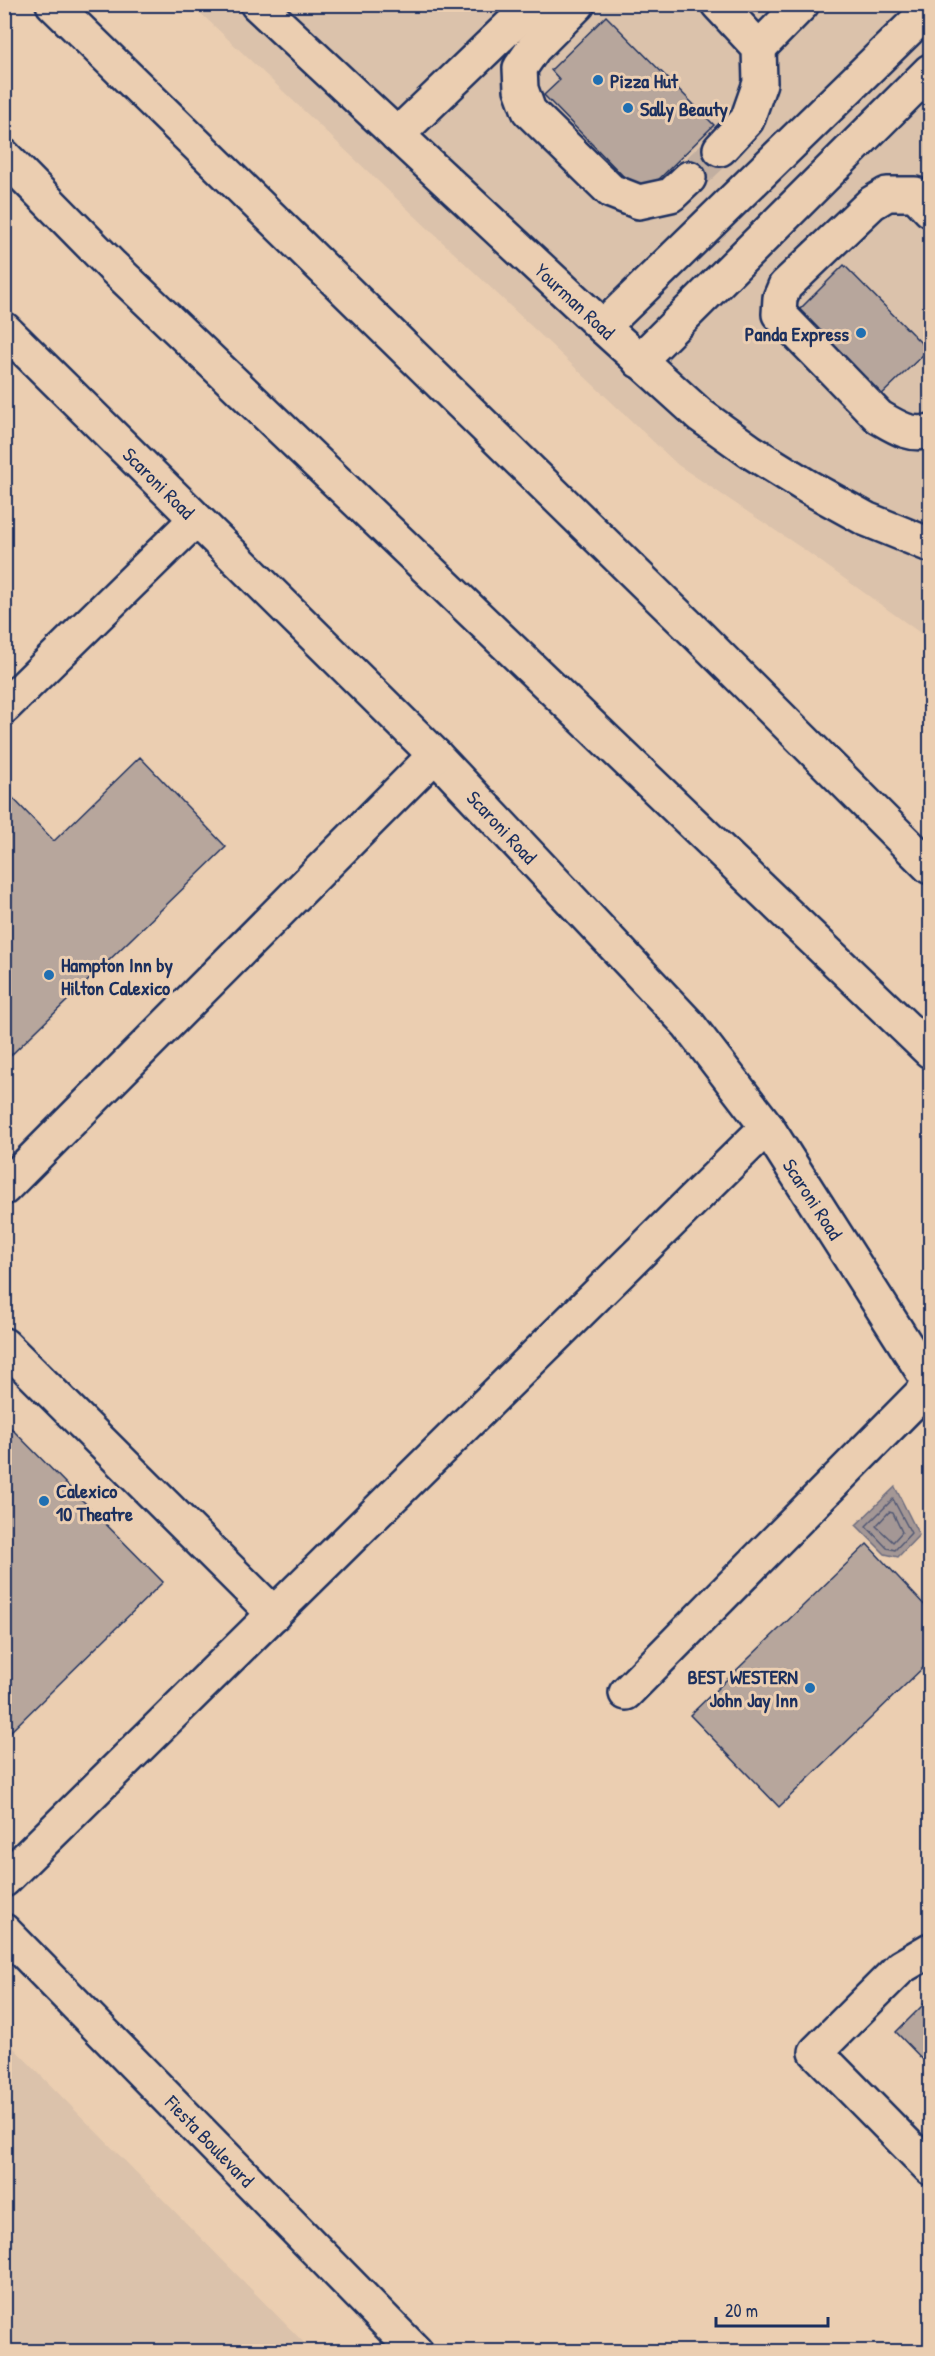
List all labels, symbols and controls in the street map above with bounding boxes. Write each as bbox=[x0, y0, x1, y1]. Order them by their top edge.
place label: Pizza Hut bbox=[610, 67, 679, 94]
marker: Pizza Hut bbox=[591, 73, 605, 87]
place label: Sally Beauty bbox=[640, 95, 729, 123]
marker: Sally Beauty bbox=[621, 101, 635, 115]
street label: Yourman Road bbox=[529, 257, 621, 345]
place label: Panda Express bbox=[745, 320, 849, 348]
marker: Panda Express bbox=[854, 326, 868, 340]
street label: Scaroni Road bbox=[117, 441, 201, 525]
street label: Scaroni Road bbox=[461, 784, 543, 870]
place label: Hampton Inn by Hilton Calexico bbox=[61, 951, 174, 1001]
marker: Hampton Inn by Hilton Calexico bbox=[42, 968, 56, 982]
street label: Scaroni Road bbox=[777, 1153, 849, 1245]
place label: Calexico 10 Theatre bbox=[56, 1477, 133, 1527]
marker: Calexico 10 Theatre bbox=[37, 1494, 51, 1508]
place label: BEST WESTERN John Jay Inn bbox=[688, 1663, 798, 1714]
marker: BEST WESTERN John Jay Inn bbox=[803, 1681, 817, 1695]
street label: Fiesta Boulevard bbox=[159, 2089, 261, 2193]
scale bar bbox=[716, 2290, 828, 2328]
text: 20 m bbox=[725, 2298, 758, 2323]

